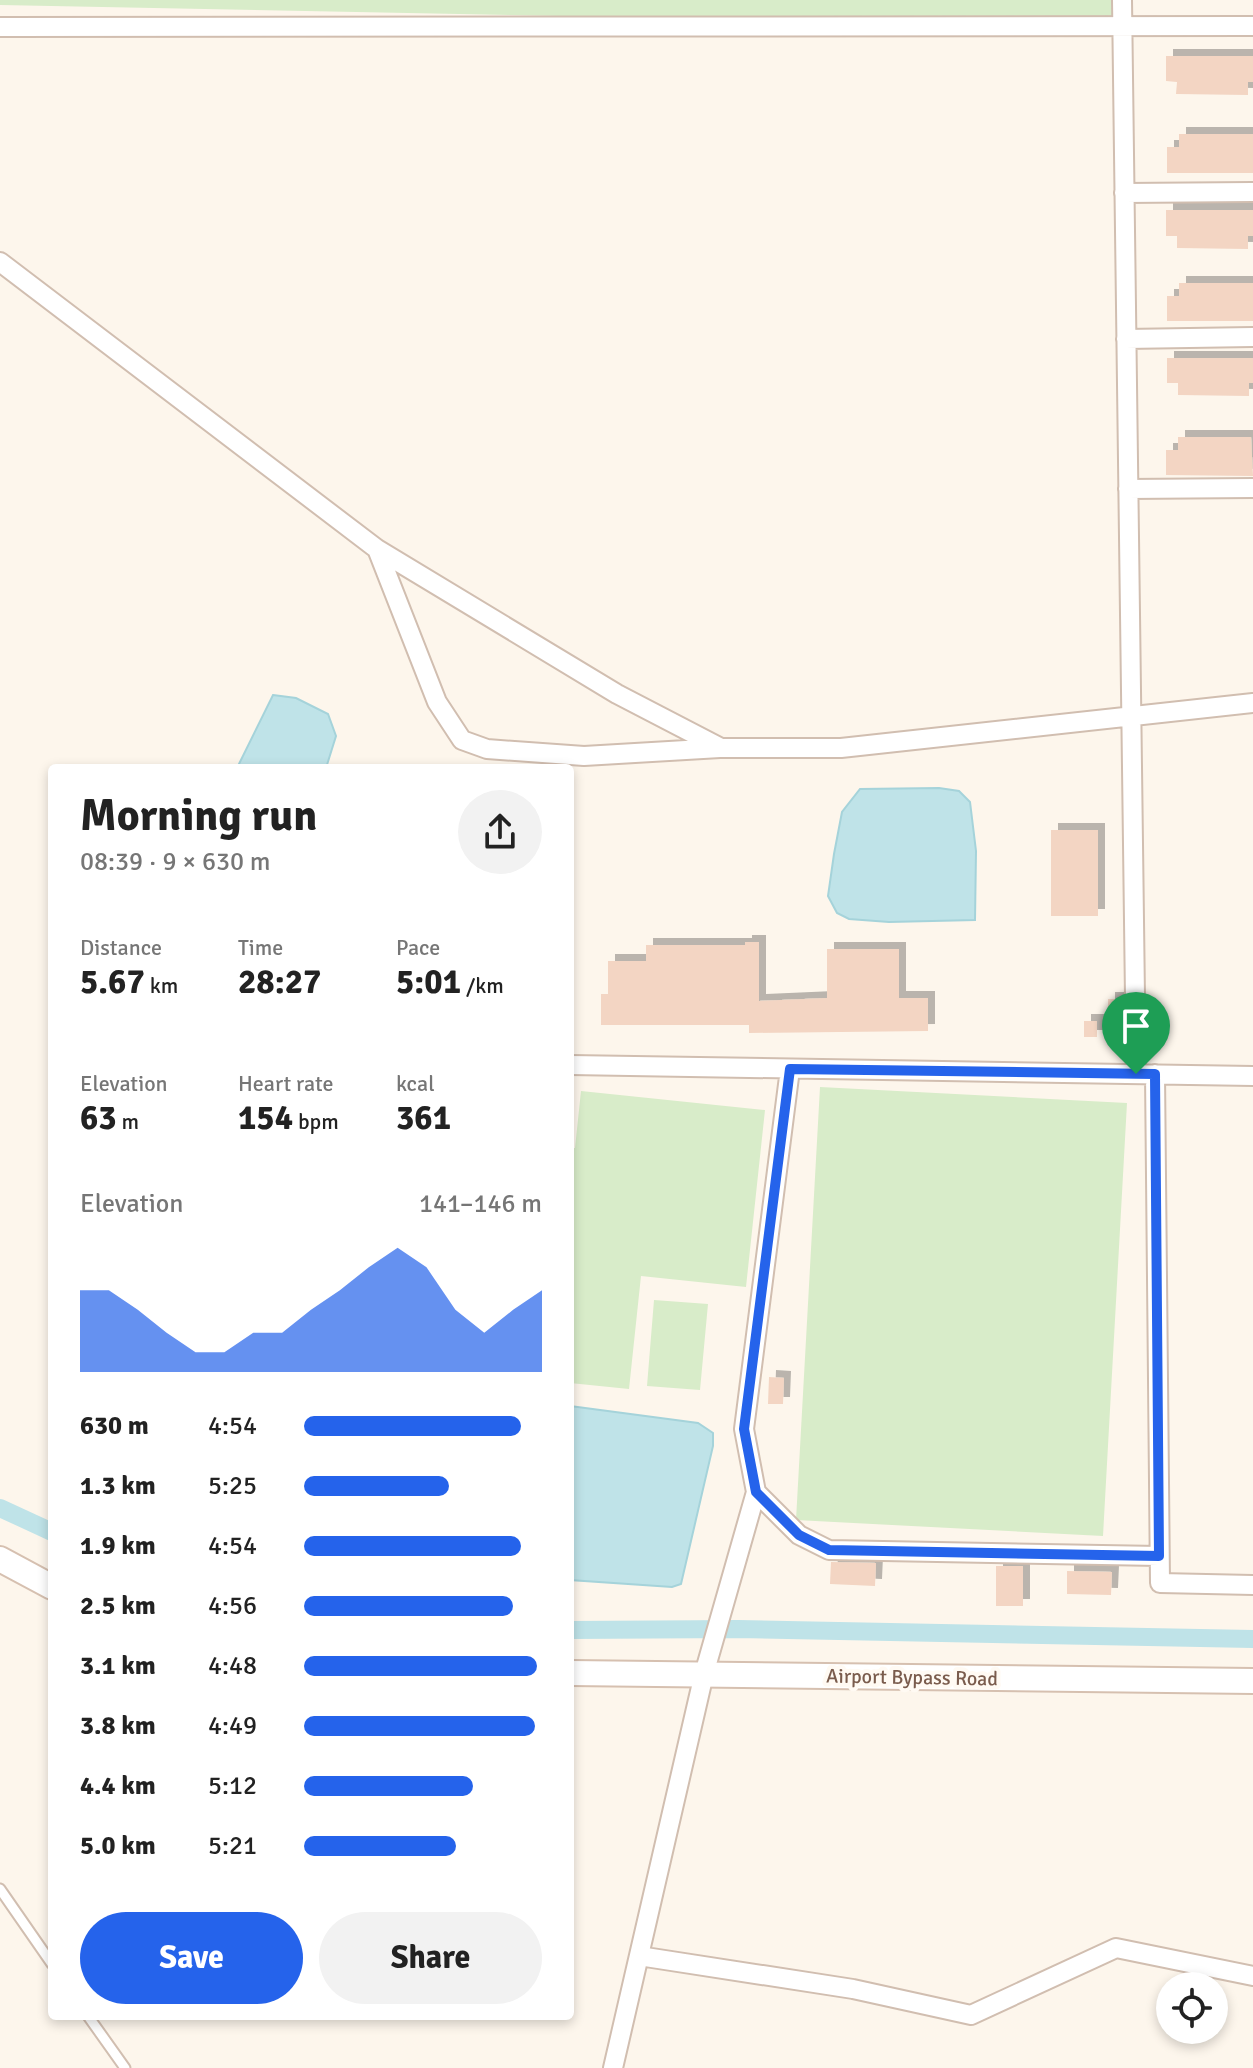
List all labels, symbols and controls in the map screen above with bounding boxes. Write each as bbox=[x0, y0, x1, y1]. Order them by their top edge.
text: Morning run bbox=[80, 789, 317, 843]
button: share bbox=[458, 790, 542, 874]
text: 08:39 · 9 × 630 m bbox=[80, 846, 271, 878]
text: Distance bbox=[80, 934, 162, 961]
text: Time bbox=[238, 934, 283, 961]
text: Pace bbox=[396, 934, 440, 961]
text: 5.67 bbox=[80, 961, 145, 1003]
text: 28:27 bbox=[238, 961, 321, 1003]
text: 5:01 bbox=[396, 961, 461, 1003]
text: km bbox=[145, 972, 178, 999]
text: /km bbox=[461, 972, 504, 999]
pin bbox=[1102, 992, 1170, 1074]
icon: arrive bbox=[1114, 1004, 1158, 1048]
text: Elevation bbox=[80, 1070, 168, 1097]
text: Heart rate bbox=[238, 1070, 333, 1097]
text: kcal bbox=[396, 1070, 435, 1097]
text: 63 bbox=[80, 1097, 117, 1139]
text: 154 bbox=[238, 1097, 293, 1139]
text: 361 bbox=[396, 1097, 451, 1139]
text: m bbox=[117, 1108, 139, 1135]
text: bpm bbox=[293, 1108, 339, 1135]
text: Elevation bbox=[80, 1188, 184, 1220]
text: 141–146 m bbox=[419, 1188, 542, 1220]
text: 630 m bbox=[80, 1410, 149, 1442]
text: 4:54 bbox=[208, 1410, 257, 1442]
text: 1.3 km bbox=[80, 1470, 156, 1502]
text: 5:25 bbox=[208, 1470, 257, 1502]
text: 1.9 km bbox=[80, 1530, 156, 1562]
text: 4:54 bbox=[208, 1530, 257, 1562]
text: 2.5 km bbox=[80, 1590, 156, 1622]
text: 4:56 bbox=[208, 1590, 257, 1622]
text: 3.1 km bbox=[80, 1650, 156, 1682]
text: 4:48 bbox=[208, 1650, 257, 1682]
street label: Airport Bypass Road bbox=[826, 1664, 998, 1691]
text: 3.8 km bbox=[80, 1710, 156, 1742]
text: 4:49 bbox=[208, 1710, 257, 1742]
text: 4.4 km bbox=[80, 1770, 156, 1802]
text: 5:12 bbox=[208, 1770, 257, 1802]
text: 5.0 km bbox=[80, 1830, 156, 1862]
text: 5:21 bbox=[208, 1830, 257, 1862]
button: Save bbox=[80, 1912, 303, 2004]
button: Share bbox=[319, 1912, 542, 2004]
map controls bbox=[1156, 1972, 1228, 2044]
button: locate bbox=[1156, 1972, 1228, 2044]

